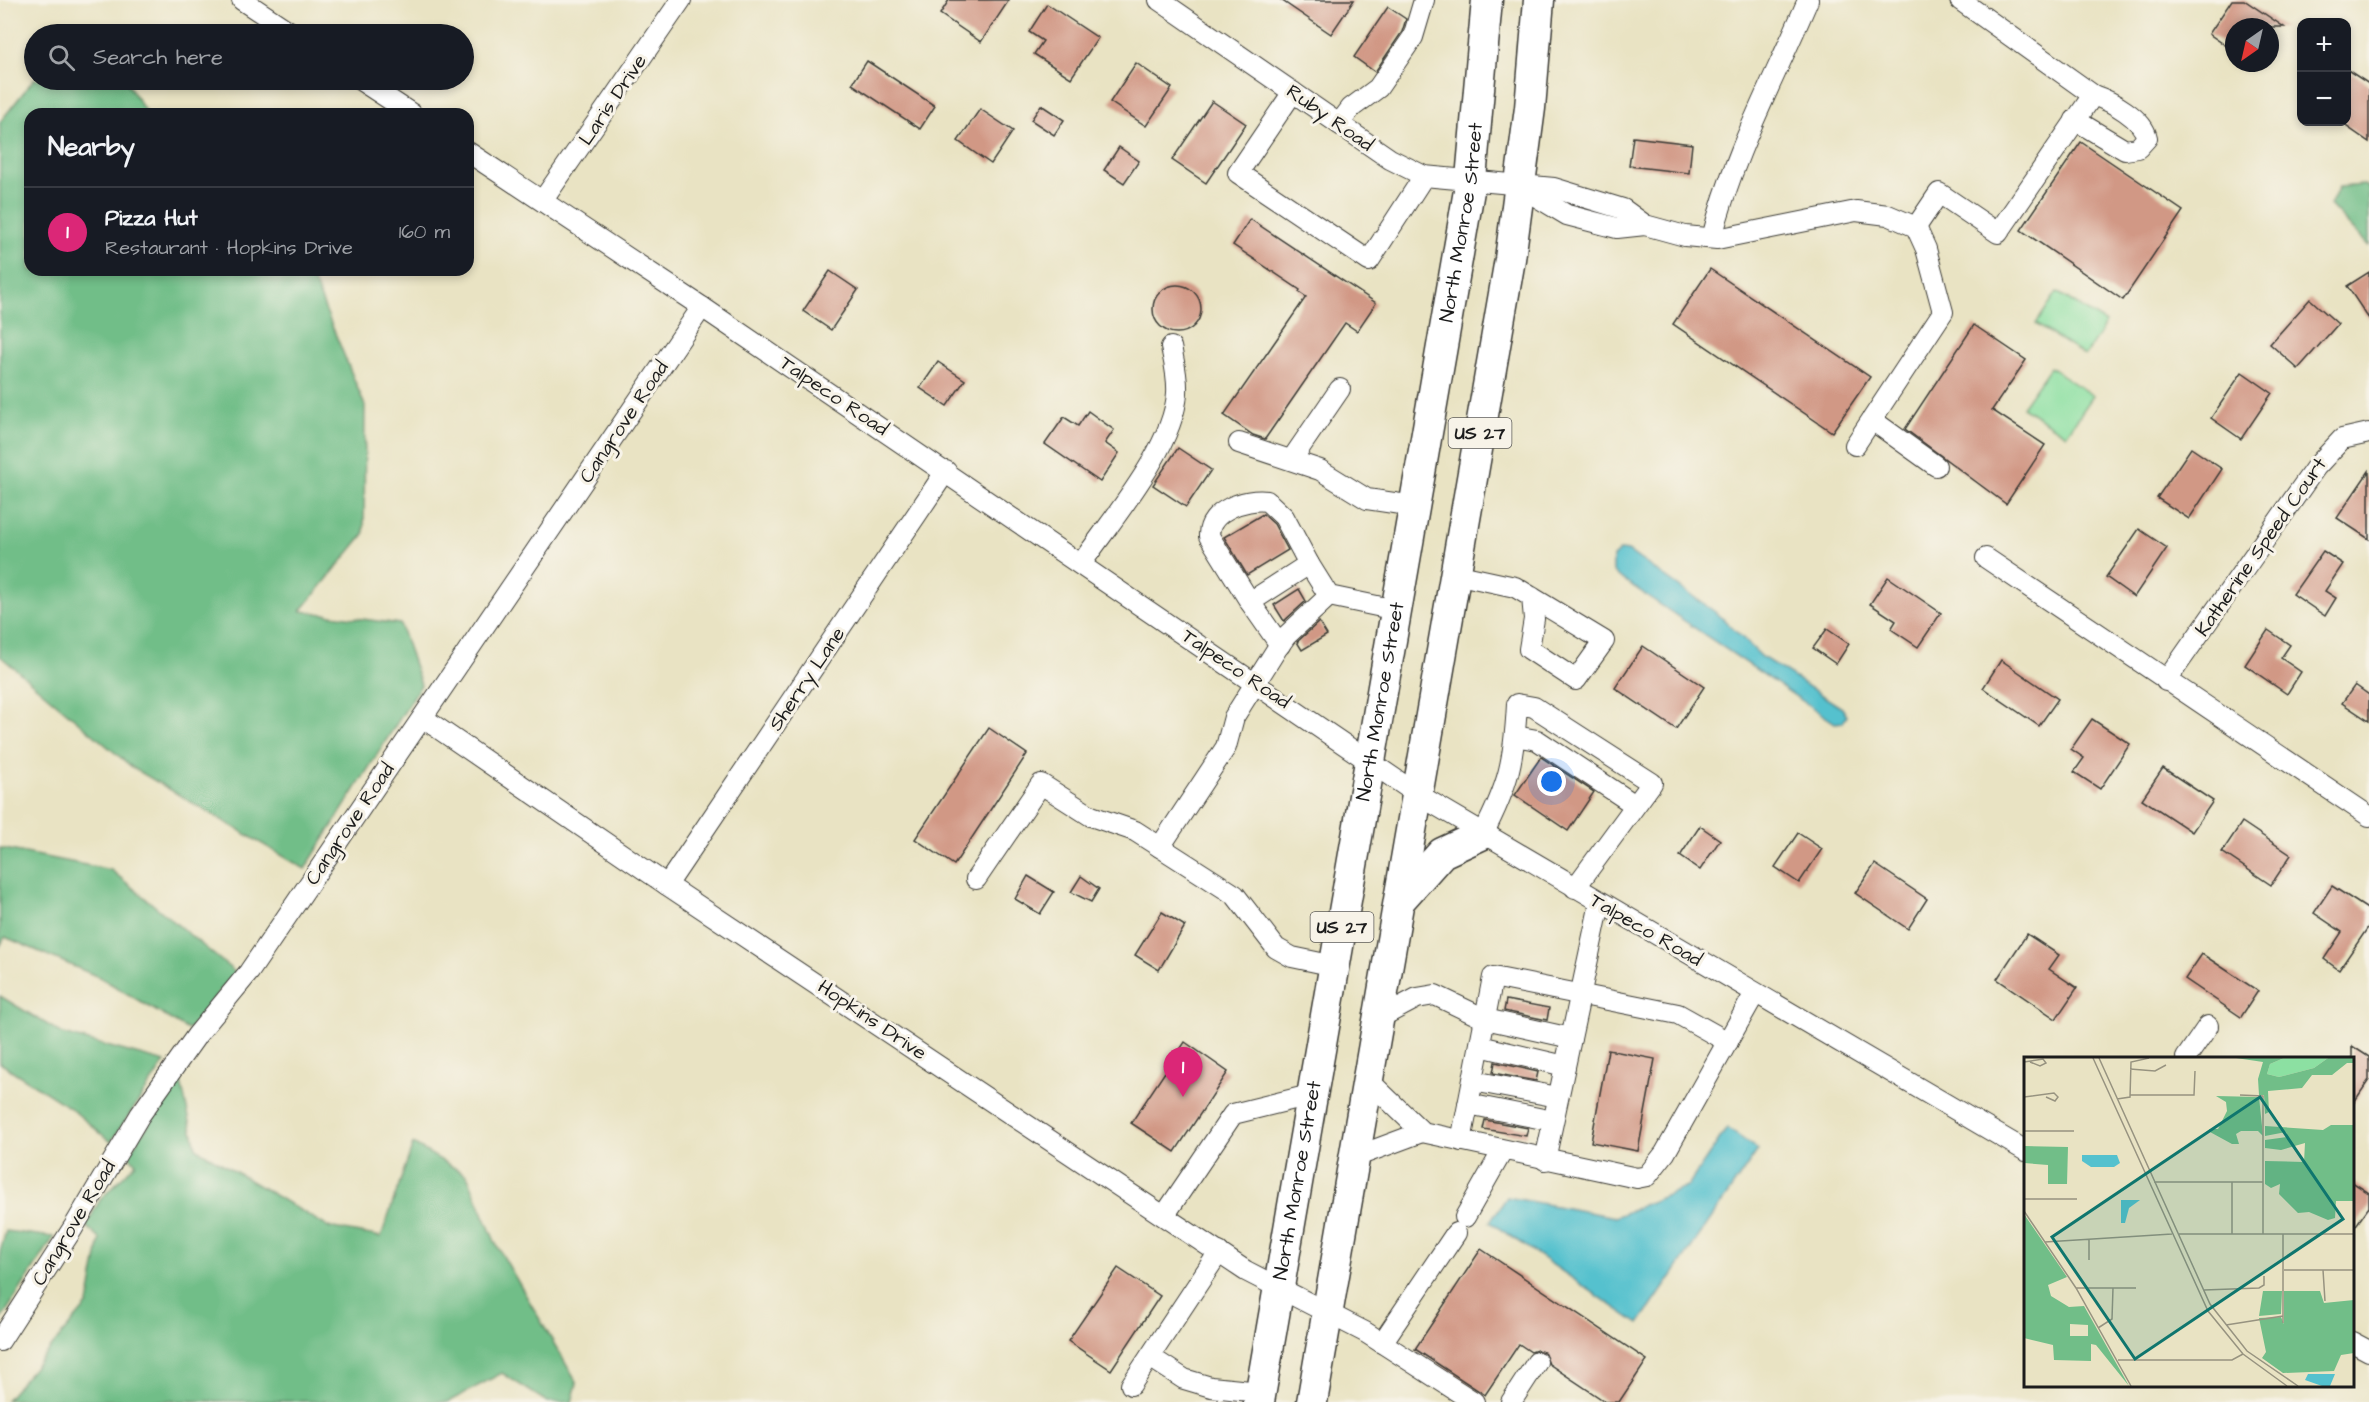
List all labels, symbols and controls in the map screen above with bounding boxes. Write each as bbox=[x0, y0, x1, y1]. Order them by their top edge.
north arrow bbox=[2225, 18, 2279, 72]
map controls bbox=[2297, 18, 2351, 126]
button: + bbox=[2297, 18, 2351, 72]
search box bbox=[24, 24, 474, 90]
icon: search bbox=[45, 41, 78, 74]
text: Search here bbox=[93, 42, 223, 73]
street label: Laris Drive bbox=[572, 49, 654, 151]
button: − bbox=[2297, 72, 2351, 126]
street label: Ruby Road bbox=[1280, 78, 1379, 159]
street label: North Monroe Street bbox=[1432, 121, 1490, 324]
text: Nearby bbox=[48, 129, 135, 165]
text: Pizza Hut bbox=[105, 203, 198, 234]
text: 1 bbox=[66, 218, 69, 246]
text: 160 m bbox=[399, 218, 450, 246]
text: Restaurant · Hopkins Drive bbox=[105, 234, 353, 262]
street label: Talpeco Road bbox=[774, 349, 894, 443]
street label: Cangrove Road bbox=[573, 355, 676, 489]
road number: US 27 bbox=[1448, 418, 1512, 448]
street label: Katherine Speed Court bbox=[2189, 452, 2333, 642]
street label: North Monroe Street bbox=[1349, 600, 1411, 803]
street label: Sherry Lane bbox=[762, 622, 853, 737]
street label: Talpeco Road bbox=[1176, 622, 1296, 716]
street label: Cangrove Road bbox=[299, 757, 402, 891]
your location bbox=[1537, 767, 1566, 796]
street label: Talpeco Road bbox=[1585, 886, 1707, 974]
road number: US 27 bbox=[1310, 912, 1374, 942]
street label: Hopkins Drive bbox=[812, 973, 932, 1067]
pin: 1 bbox=[1164, 1048, 1202, 1097]
inset map bbox=[2024, 1057, 2354, 1387]
street label: North Monroe Street bbox=[1266, 1079, 1328, 1282]
street label: Cangrove Road bbox=[25, 1155, 123, 1292]

